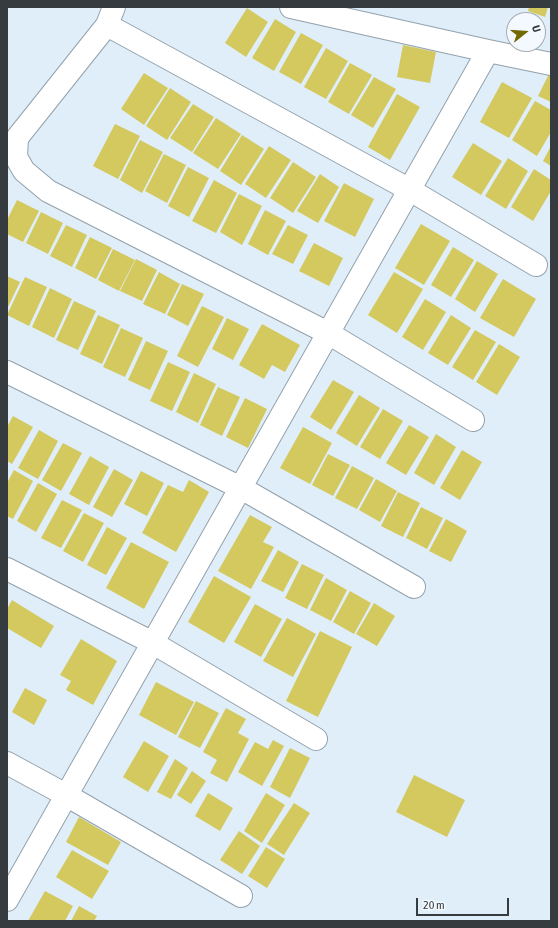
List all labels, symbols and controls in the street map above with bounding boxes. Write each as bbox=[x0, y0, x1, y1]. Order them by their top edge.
north arrow bbox=[506, 12, 546, 52]
text: U bbox=[530, 24, 543, 34]
scale bar bbox=[418, 890, 511, 916]
text: 20 m bbox=[423, 898, 445, 912]

